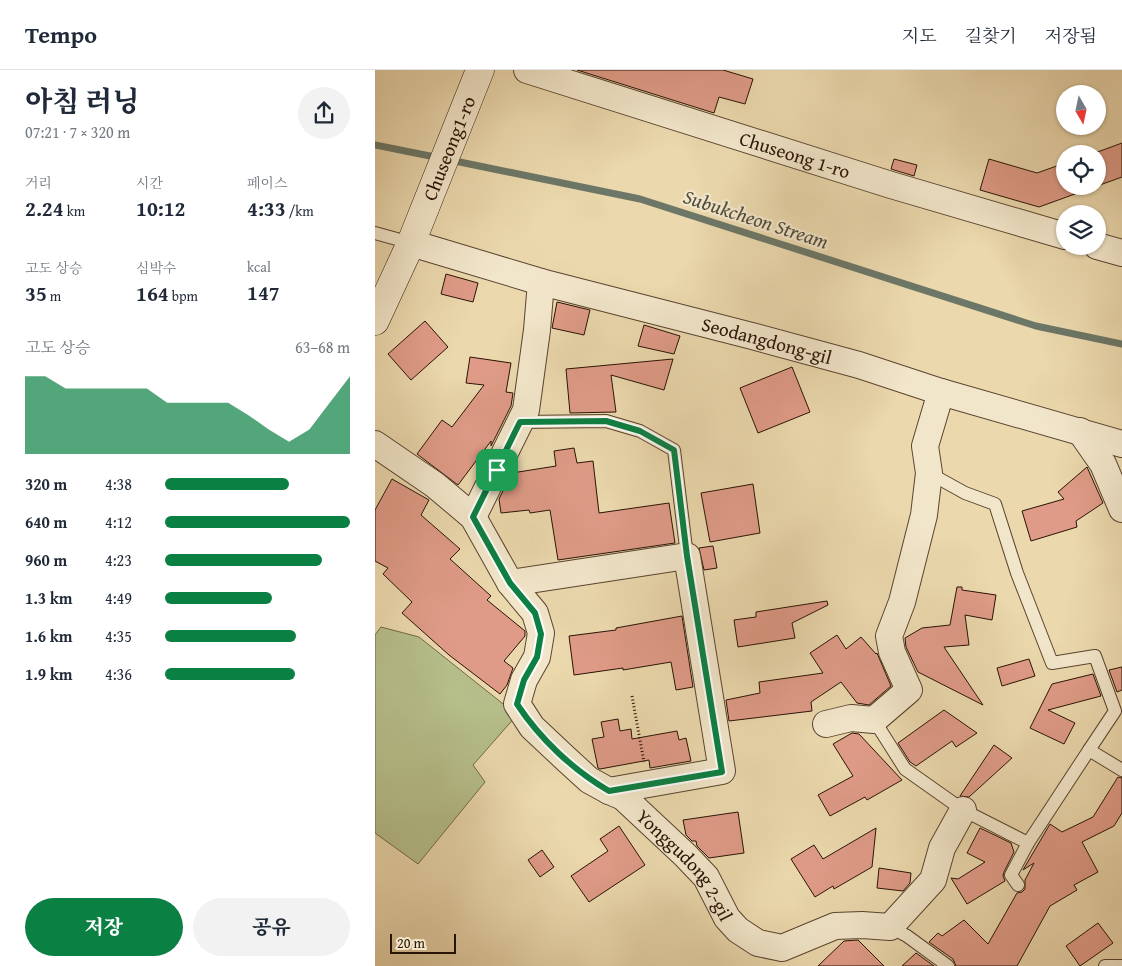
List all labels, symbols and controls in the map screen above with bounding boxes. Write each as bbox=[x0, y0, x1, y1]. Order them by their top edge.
text: Tempo bbox=[25, 17, 97, 52]
text: 지도 bbox=[902, 22, 937, 49]
text: 길찾기 bbox=[965, 22, 1017, 49]
text: 저장됨 bbox=[1045, 22, 1097, 49]
text: 아침 러닝 bbox=[25, 80, 139, 121]
north arrow bbox=[1056, 85, 1106, 135]
map controls bbox=[1056, 85, 1106, 255]
button: share bbox=[298, 87, 350, 139]
street label: Chuseong1-ro bbox=[415, 92, 482, 205]
text: 07:21 · 7 × 320 m bbox=[25, 120, 130, 144]
street label: Chuseong 1-ro bbox=[736, 124, 854, 185]
button: locate bbox=[1056, 145, 1106, 195]
text: 거리 bbox=[25, 173, 52, 193]
text: 시간 bbox=[136, 173, 163, 193]
text: 페이스 bbox=[247, 173, 288, 193]
water label: Subukcheon Stream bbox=[680, 181, 833, 256]
text: 2.24 bbox=[25, 193, 64, 224]
text: 10:12 bbox=[136, 193, 185, 224]
text: 4:33 bbox=[247, 193, 286, 224]
text: km bbox=[64, 201, 85, 221]
text: /km bbox=[286, 201, 314, 221]
button: layers bbox=[1056, 205, 1106, 255]
text: kcal bbox=[247, 257, 271, 277]
text: 고도 상승 bbox=[25, 258, 82, 278]
text: 심박수 bbox=[136, 258, 177, 278]
text: 147 bbox=[247, 277, 280, 308]
text: 35 bbox=[25, 278, 47, 309]
text: 164 bbox=[136, 278, 169, 309]
text: m bbox=[47, 286, 61, 306]
text: bpm bbox=[169, 286, 198, 306]
street label: Seodangdong-gil bbox=[699, 310, 835, 371]
text: 고도 상승 bbox=[25, 335, 90, 359]
text: 63–68 m bbox=[295, 335, 350, 359]
pin bbox=[476, 449, 518, 491]
icon: arrive bbox=[483, 456, 511, 484]
text: 320 m bbox=[25, 472, 67, 496]
text: 4:38 bbox=[105, 472, 132, 496]
text: 640 m bbox=[25, 510, 67, 534]
text: 4:12 bbox=[105, 510, 132, 534]
text: 960 m bbox=[25, 548, 67, 572]
text: 4:23 bbox=[105, 548, 132, 572]
text: 1.3 km bbox=[25, 586, 72, 610]
text: 4:49 bbox=[105, 586, 132, 610]
text: 1.6 km bbox=[25, 624, 72, 648]
text: 4:35 bbox=[105, 624, 132, 648]
text: 1.9 km bbox=[25, 662, 72, 686]
text: 4:36 bbox=[105, 662, 132, 686]
street label: Yonggudong 2-gil bbox=[630, 802, 740, 926]
button: 저장 bbox=[25, 898, 183, 956]
button: 공유 bbox=[193, 898, 350, 956]
scale bar bbox=[390, 931, 456, 954]
text: 20 m bbox=[397, 933, 425, 953]

